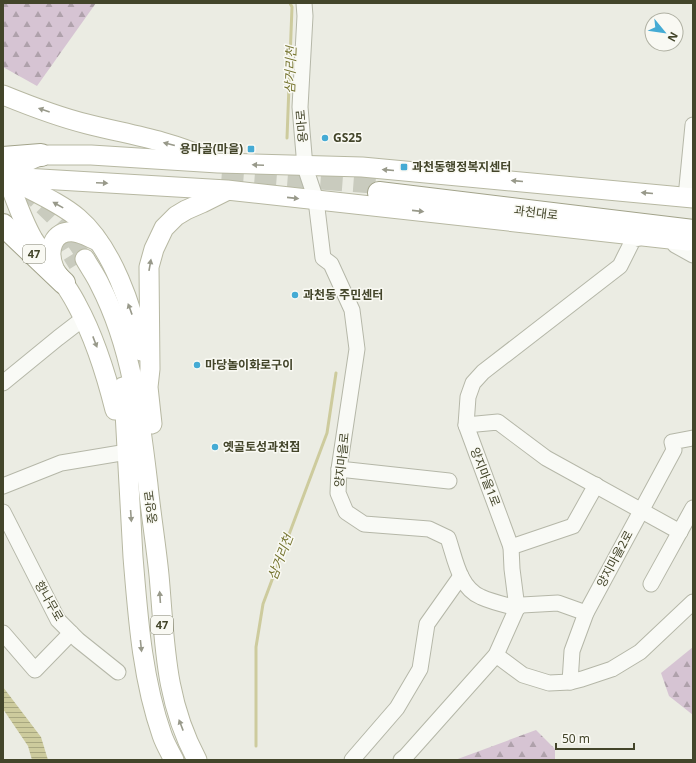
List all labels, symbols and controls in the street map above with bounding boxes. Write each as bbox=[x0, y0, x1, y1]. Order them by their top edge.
north arrow bbox=[644, 12, 684, 52]
text: N bbox=[664, 30, 682, 45]
water label: 삼거리천 bbox=[280, 45, 300, 94]
one-way arrow bbox=[37, 107, 49, 113]
street label: 용마로 bbox=[292, 109, 311, 143]
place label: GS25 bbox=[333, 129, 362, 146]
marker: GS25 bbox=[320, 133, 330, 143]
place label: 용마골(마을) bbox=[180, 140, 243, 157]
one-way arrow bbox=[163, 141, 175, 147]
marker: 용마골(마을) bbox=[246, 144, 256, 154]
place label: 과천동행정복지센터 bbox=[412, 158, 511, 175]
one-way arrow bbox=[252, 161, 264, 168]
marker: 과천동행정복지센터 bbox=[399, 162, 409, 172]
one-way arrow bbox=[382, 166, 394, 173]
one-way arrow bbox=[511, 178, 523, 185]
one-way arrow bbox=[96, 180, 109, 186]
one-way arrow bbox=[641, 190, 653, 196]
one-way arrow bbox=[287, 194, 299, 201]
street label: 과천대로 bbox=[513, 201, 559, 224]
one-way arrow bbox=[52, 202, 64, 208]
one-way arrow bbox=[412, 208, 424, 214]
road number: 47 bbox=[23, 245, 45, 263]
one-way arrow bbox=[147, 258, 153, 271]
place label: 과천동 주민센터 bbox=[303, 286, 383, 303]
marker: 과천동 주민센터 bbox=[290, 290, 300, 300]
one-way arrow bbox=[127, 302, 133, 314]
one-way arrow bbox=[92, 337, 98, 349]
place label: 마당놀이화로구이 bbox=[205, 356, 293, 373]
marker: 마당놀이화로구이 bbox=[192, 360, 202, 370]
street label: 양지마을로 bbox=[330, 432, 353, 488]
place label: 옛골토성과천점 bbox=[223, 438, 300, 455]
marker: 옛골토성과천점 bbox=[210, 442, 220, 452]
street label: 양지마을1로 bbox=[466, 445, 505, 509]
street label: 중앙로 bbox=[140, 490, 161, 525]
one-way arrow bbox=[127, 510, 134, 522]
street label: 양지마을2로 bbox=[592, 527, 637, 590]
water label: 삼거리천 bbox=[263, 530, 297, 583]
street label: 향나무로 bbox=[31, 577, 68, 624]
one-way arrow bbox=[157, 591, 164, 603]
road number: 47 bbox=[151, 616, 173, 634]
one-way arrow bbox=[138, 640, 145, 652]
one-way arrow bbox=[177, 718, 183, 730]
scale bar bbox=[556, 725, 634, 751]
text: 50 m bbox=[562, 730, 590, 747]

